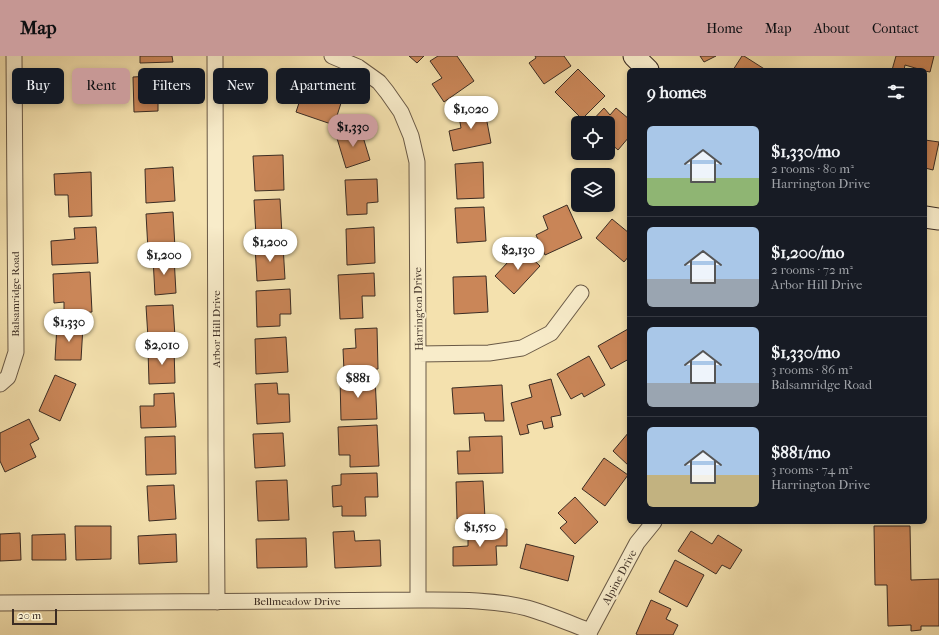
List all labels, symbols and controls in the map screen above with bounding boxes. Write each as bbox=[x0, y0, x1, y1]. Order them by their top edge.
text: Map bbox=[20, 17, 56, 39]
text: Home bbox=[706, 20, 743, 37]
text: Map bbox=[765, 20, 792, 37]
text: About bbox=[814, 20, 850, 37]
text: Contact bbox=[872, 20, 919, 37]
chip: Buy bbox=[12, 68, 64, 104]
chip: Rent bbox=[72, 68, 130, 104]
chip: Filters bbox=[138, 68, 205, 104]
chip: New bbox=[213, 68, 268, 104]
chip: Apartment bbox=[276, 68, 370, 104]
icon: filters bbox=[885, 81, 907, 103]
text: 9 homes bbox=[647, 82, 706, 102]
pin: $1,020 bbox=[438, 96, 504, 130]
text: $1,020 bbox=[453, 101, 489, 116]
pin: $1,330 bbox=[320, 114, 386, 148]
map controls bbox=[571, 116, 615, 212]
button: locate bbox=[571, 116, 615, 160]
text: $1,330 bbox=[337, 119, 369, 134]
text: $1,330/mo bbox=[771, 141, 840, 161]
icon: home bbox=[679, 142, 727, 190]
text: 2 rooms · 80 m² bbox=[771, 161, 854, 176]
button: layers bbox=[571, 168, 615, 212]
text: Harrington Drive bbox=[771, 176, 870, 191]
pin: $1,200 bbox=[237, 229, 303, 263]
text: $1,200 bbox=[252, 234, 288, 249]
pin: $2,130 bbox=[485, 237, 551, 271]
pin: $1,200 bbox=[131, 242, 197, 276]
text: $2,130 bbox=[501, 242, 535, 257]
text: $1,200/mo bbox=[771, 242, 844, 262]
icon: home bbox=[679, 243, 727, 291]
text: $1,200 bbox=[146, 247, 182, 262]
street label: Balsamridge Road bbox=[9, 250, 22, 337]
text: 2 rooms · 72 m² bbox=[771, 262, 853, 277]
street label: Harrington Drive bbox=[411, 266, 426, 351]
text: Arbor Hill Drive bbox=[771, 277, 862, 292]
street label: Arbor Hill Drive bbox=[210, 290, 223, 369]
pin: $1,330 bbox=[36, 309, 102, 343]
text: $1,330 bbox=[53, 314, 85, 329]
pin: $2,010 bbox=[129, 332, 195, 366]
text: $2,010 bbox=[144, 337, 180, 352]
text: $1,330/mo bbox=[771, 342, 840, 362]
icon: home bbox=[679, 343, 727, 391]
text: 3 rooms · 86 m² bbox=[771, 362, 852, 377]
pin: $881 bbox=[334, 365, 382, 399]
text: $881 bbox=[346, 370, 370, 385]
text: Balsamridge Road bbox=[771, 377, 872, 392]
text: $881/mo bbox=[771, 442, 830, 462]
icon: home bbox=[679, 443, 727, 491]
text: 3 rooms · 74 m² bbox=[771, 462, 852, 477]
text: Harrington Drive bbox=[771, 477, 870, 492]
pin: $1,550 bbox=[447, 514, 513, 548]
text: $1,550 bbox=[464, 519, 496, 534]
street label: Alpine Drive bbox=[599, 547, 640, 608]
street label: Bellmeadow Drive bbox=[253, 595, 341, 608]
scale bar bbox=[12, 607, 57, 626]
text: 20 m bbox=[18, 609, 41, 622]

